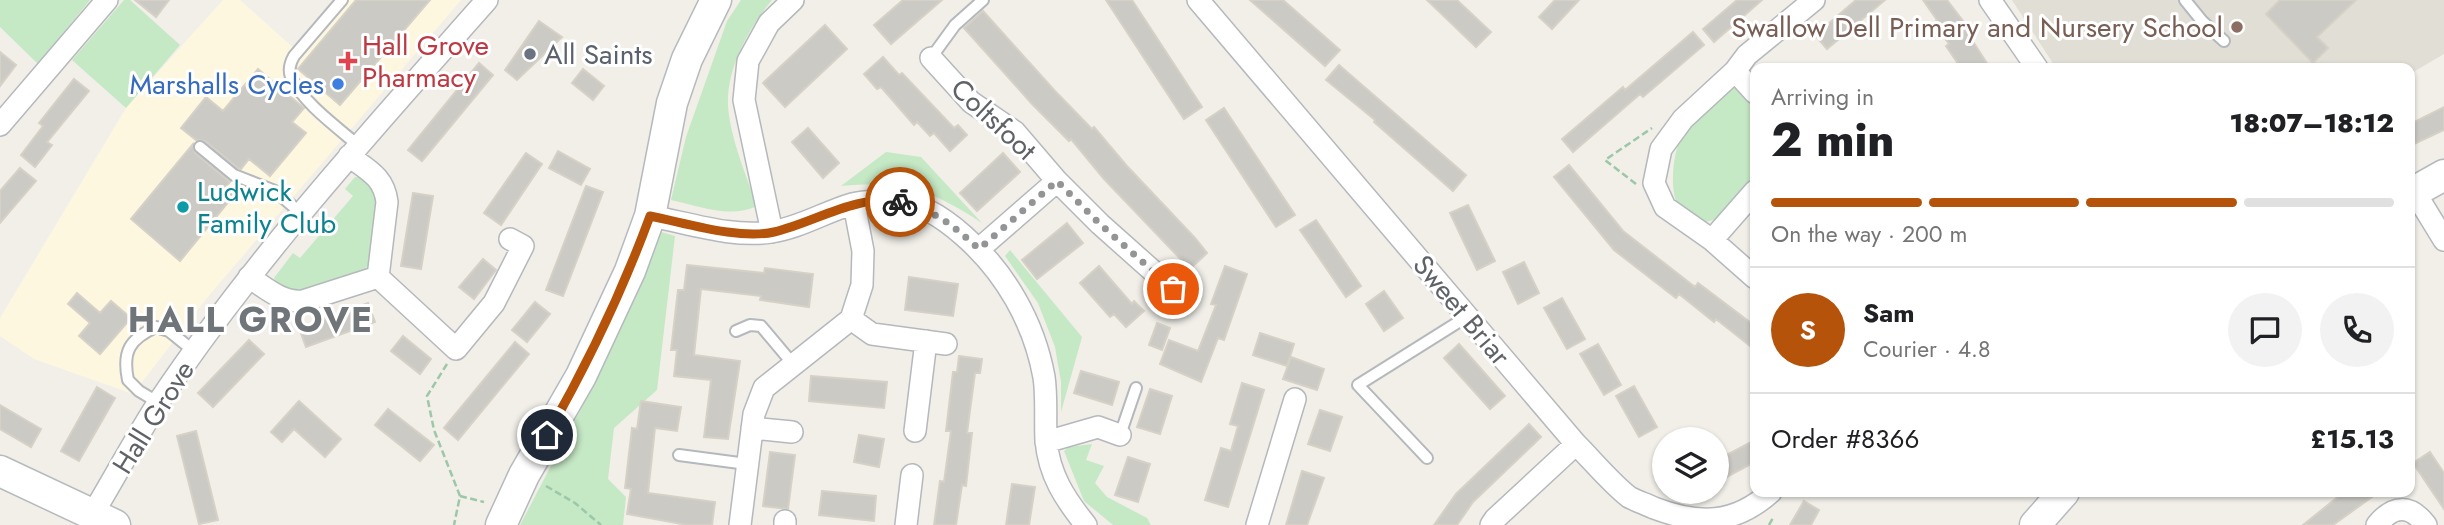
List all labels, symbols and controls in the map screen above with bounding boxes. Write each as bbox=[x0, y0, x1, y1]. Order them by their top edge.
place label: Swallow Dell Primary and Nursery School bbox=[1731, 7, 2223, 48]
marker: Swallow Dell Primary and Nursery School bbox=[2229, 19, 2245, 35]
place label: Hall Grove Pharmacy bbox=[362, 25, 489, 98]
place label: All Saints bbox=[544, 34, 653, 75]
marker: All Saints bbox=[522, 46, 538, 62]
marker: Hall Grove Pharmacy bbox=[340, 53, 356, 69]
place label: Marshalls Cycles bbox=[130, 64, 324, 105]
street label: Coltsfoot bbox=[942, 69, 1046, 170]
marker: Marshalls Cycles bbox=[330, 76, 346, 92]
text: Arriving in bbox=[1771, 80, 1874, 114]
text: 18:07–18:12 bbox=[2230, 104, 2394, 142]
text: 2 min bbox=[1771, 107, 1895, 173]
courier bbox=[865, 167, 935, 237]
place label: Ludwick Family Club bbox=[197, 171, 336, 244]
icon: bike bbox=[881, 183, 919, 221]
marker: Ludwick Family Club bbox=[175, 199, 191, 215]
text: On the way · 200 m bbox=[1771, 217, 1967, 251]
street label: Sweet Briar bbox=[1403, 246, 1520, 375]
pin bbox=[1143, 259, 1203, 319]
icon: bag bbox=[1154, 270, 1192, 308]
button: chat bbox=[2228, 293, 2302, 367]
button: phone bbox=[2320, 293, 2394, 367]
text: Sam bbox=[1863, 294, 1915, 332]
district label: HALL GROVE bbox=[128, 295, 374, 345]
text: S bbox=[1800, 311, 1816, 349]
text: Courier · 4.8 bbox=[1863, 332, 1991, 366]
street label: Hall Grove bbox=[102, 353, 204, 482]
pin bbox=[517, 405, 577, 465]
icon: home bbox=[528, 416, 566, 454]
text: Order #8366 bbox=[1771, 420, 1919, 458]
text: £15.13 bbox=[2310, 420, 2394, 458]
map controls bbox=[1652, 427, 1729, 504]
button: layers bbox=[1652, 427, 1729, 504]

